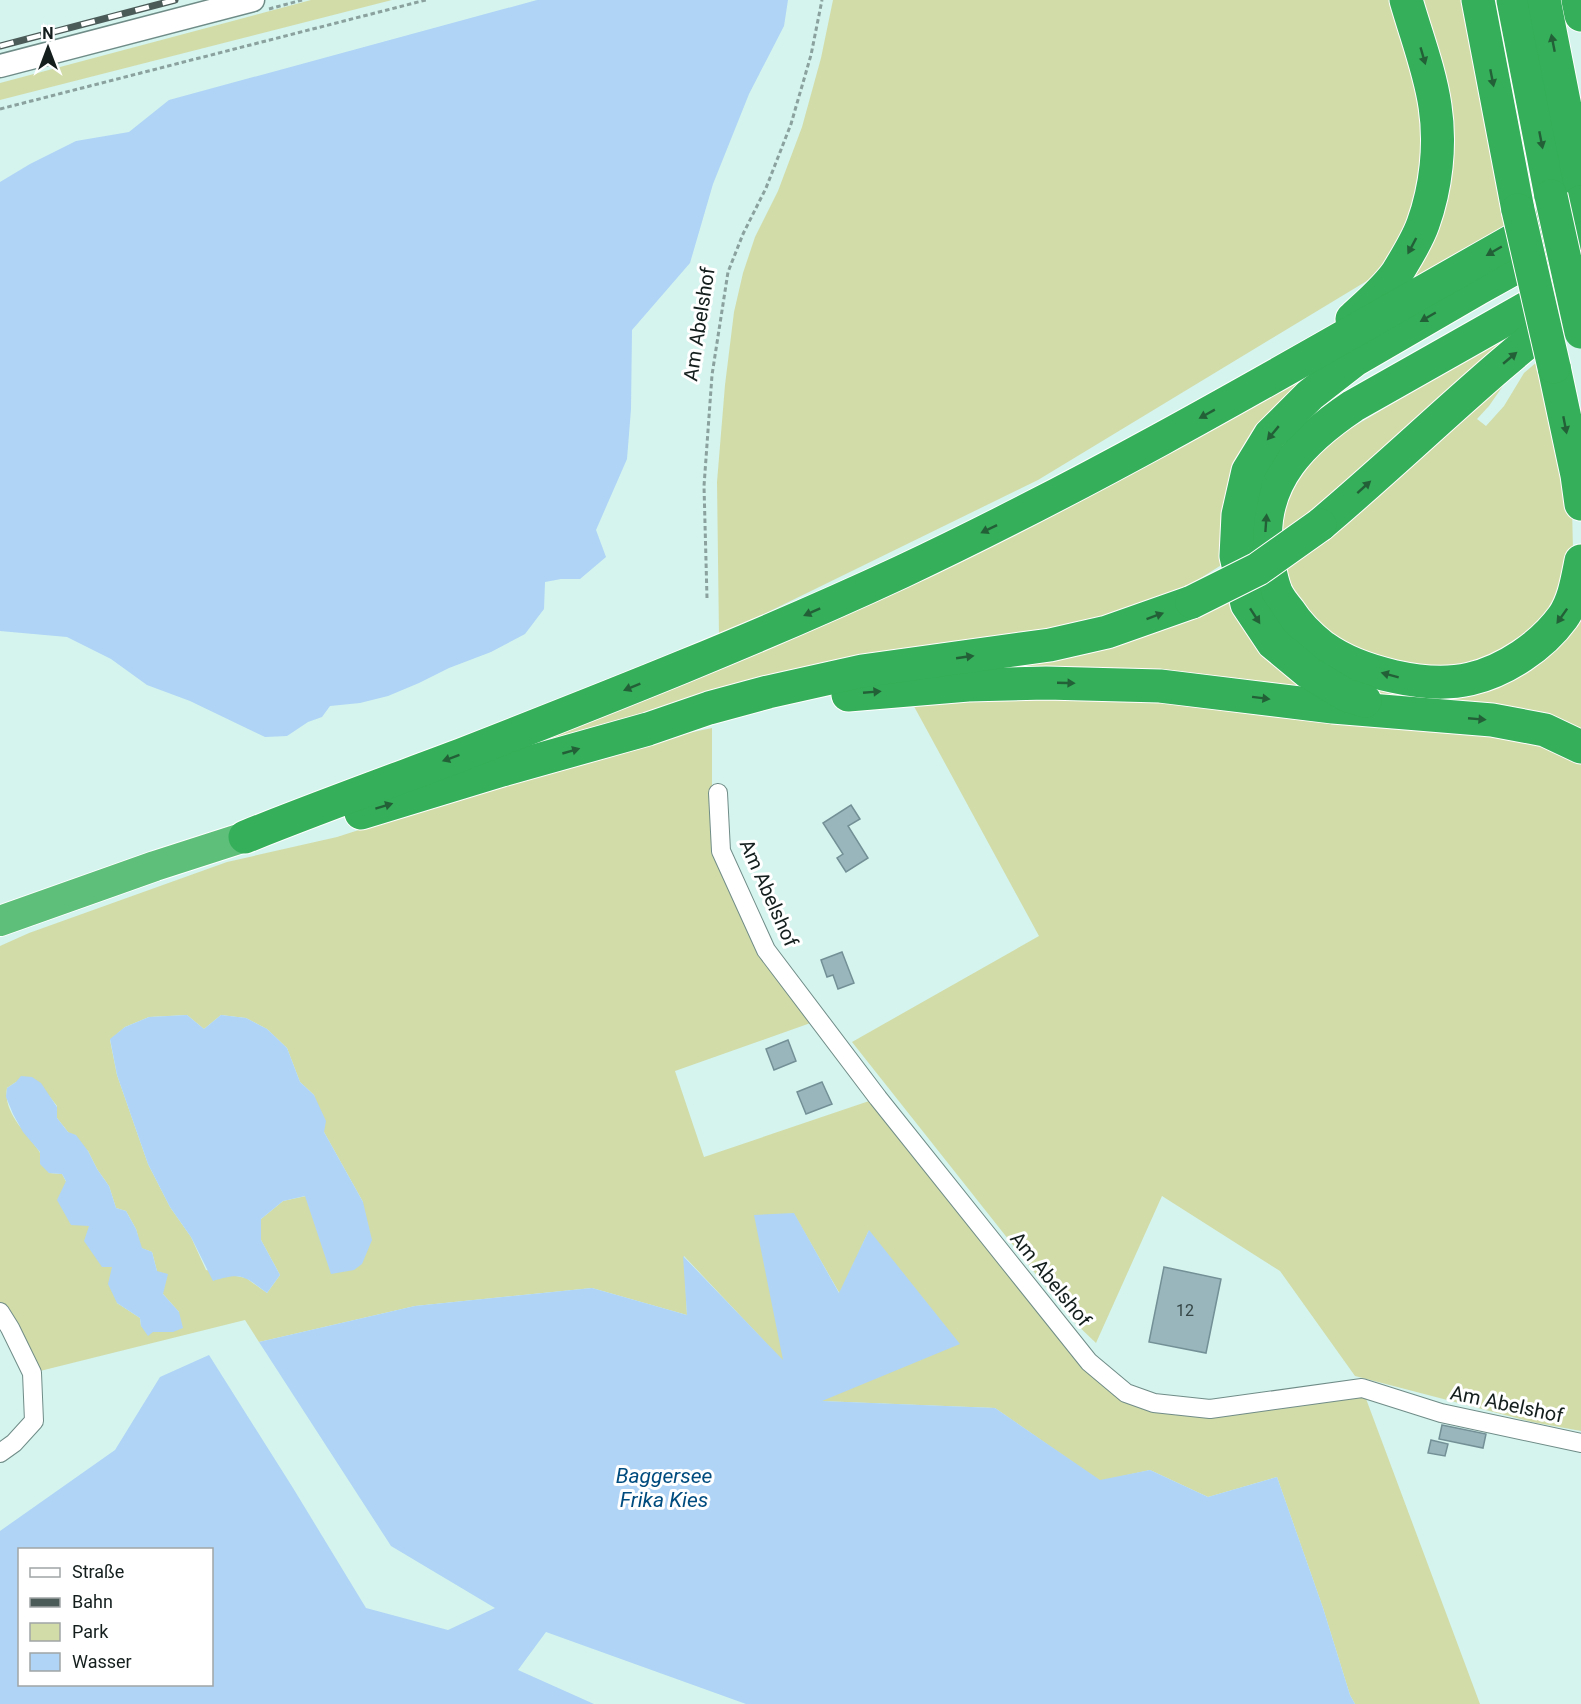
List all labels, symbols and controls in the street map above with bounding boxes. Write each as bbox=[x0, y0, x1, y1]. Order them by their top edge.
north arrow bbox=[18, 18, 78, 78]
text: N bbox=[42, 24, 54, 43]
one-way arrow bbox=[1548, 33, 1557, 52]
one-way arrow bbox=[1418, 47, 1428, 65]
one-way arrow bbox=[1488, 69, 1497, 88]
one-way arrow bbox=[1537, 131, 1546, 150]
one-way arrow bbox=[1407, 237, 1417, 254]
one-way arrow bbox=[1485, 246, 1502, 256]
street label: Am Abelshof bbox=[678, 265, 720, 383]
one-way arrow bbox=[1419, 312, 1436, 322]
one-way arrow bbox=[1502, 351, 1518, 364]
one-way arrow bbox=[1199, 408, 1215, 419]
one-way arrow bbox=[1561, 416, 1570, 435]
one-way arrow bbox=[1267, 425, 1280, 440]
one-way arrow bbox=[1356, 481, 1371, 494]
one-way arrow bbox=[1262, 514, 1271, 533]
one-way arrow bbox=[980, 524, 997, 534]
one-way arrow bbox=[803, 607, 821, 617]
one-way arrow bbox=[1556, 607, 1568, 623]
one-way arrow bbox=[1249, 608, 1260, 624]
one-way arrow bbox=[1146, 610, 1164, 620]
one-way arrow bbox=[956, 652, 975, 662]
one-way arrow bbox=[1381, 670, 1399, 679]
one-way arrow bbox=[1057, 679, 1076, 688]
one-way arrow bbox=[623, 682, 641, 692]
one-way arrow bbox=[862, 687, 881, 697]
one-way arrow bbox=[1251, 693, 1270, 703]
one-way arrow bbox=[1468, 714, 1487, 724]
one-way arrow bbox=[562, 746, 580, 755]
one-way arrow bbox=[442, 754, 460, 764]
one-way arrow bbox=[375, 801, 393, 810]
street label: Am Abelshof bbox=[735, 836, 803, 950]
street label: Am Abelshof bbox=[1005, 1227, 1097, 1331]
house number: 12 bbox=[1176, 1301, 1194, 1320]
street label: Am Abelshof bbox=[1448, 1380, 1566, 1428]
water label: Baggersee Frika Kies bbox=[616, 1464, 712, 1512]
legend bbox=[18, 1548, 213, 1686]
text: Straße bbox=[72, 1561, 124, 1582]
text: Bahn bbox=[72, 1591, 113, 1612]
text: Park bbox=[72, 1621, 109, 1642]
text: Wasser bbox=[72, 1651, 132, 1672]

